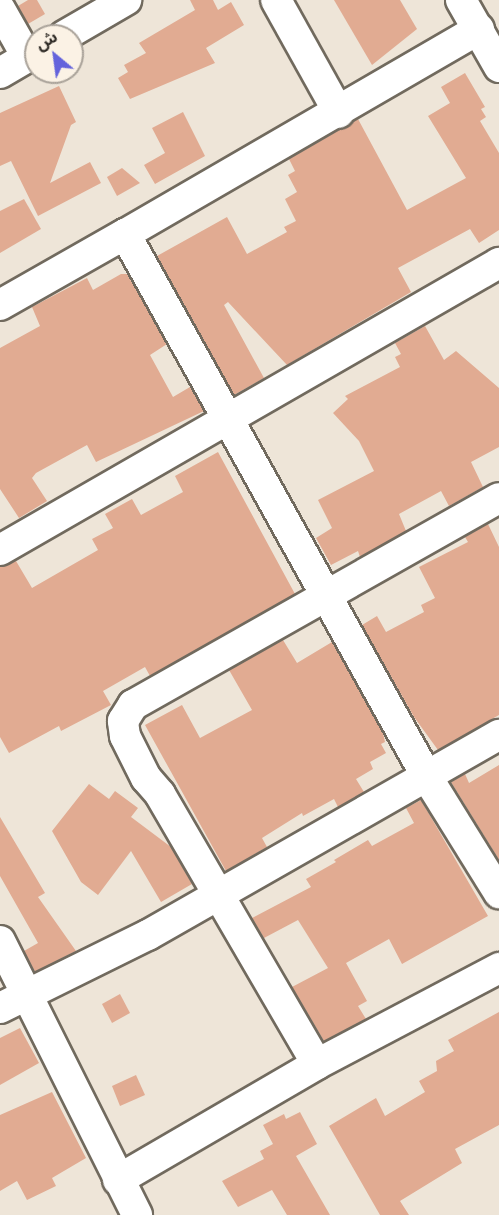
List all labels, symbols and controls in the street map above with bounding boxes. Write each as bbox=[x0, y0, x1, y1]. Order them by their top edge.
north arrow bbox=[24, 24, 84, 84]
text: ش bbox=[31, 25, 61, 55]

